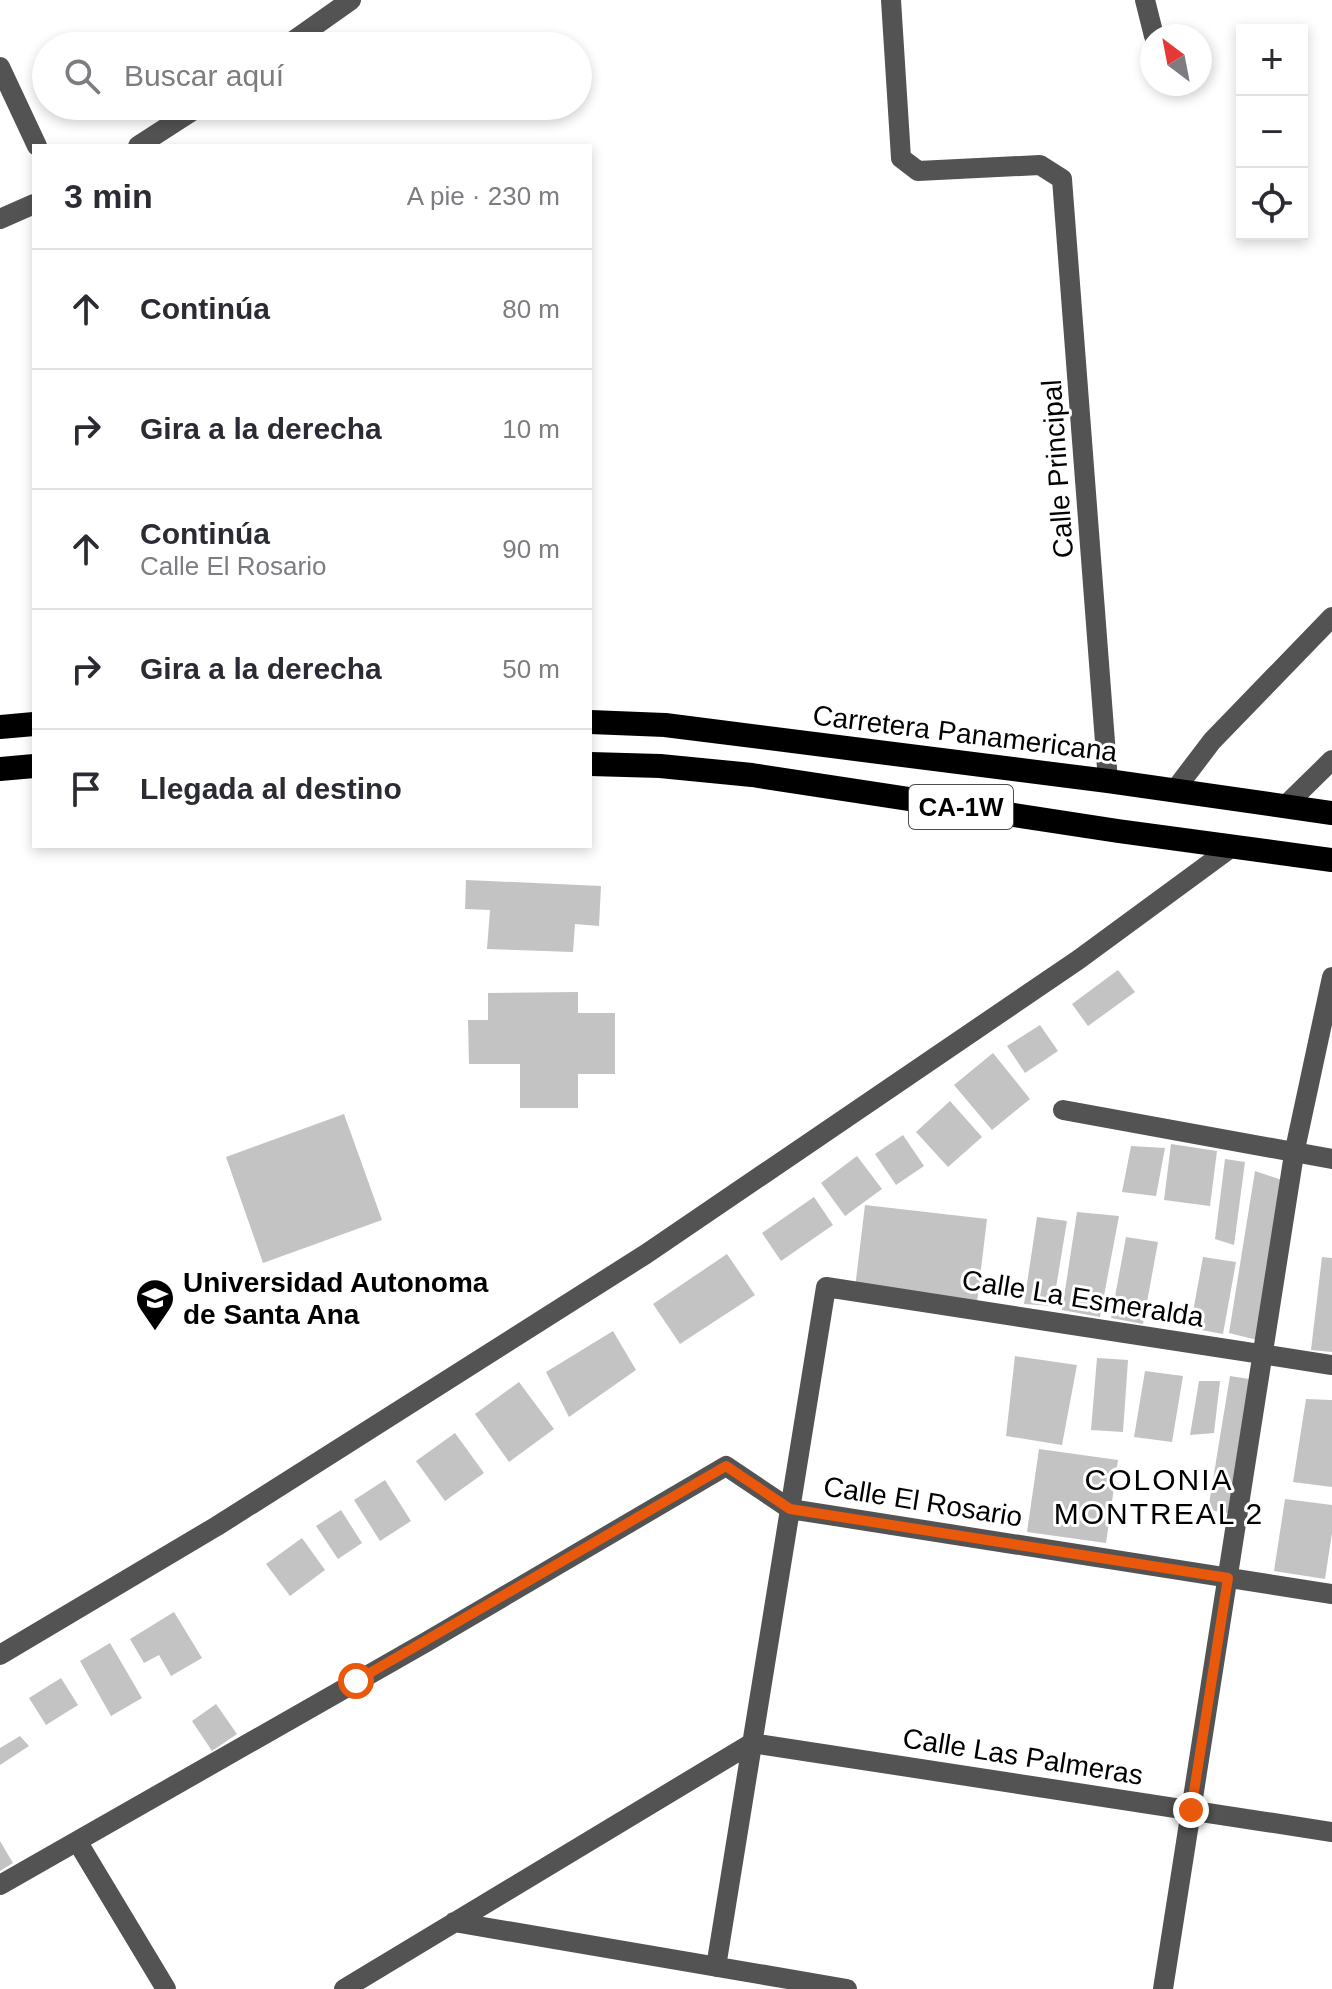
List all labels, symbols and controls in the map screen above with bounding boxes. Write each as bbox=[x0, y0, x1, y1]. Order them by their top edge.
north arrow bbox=[1140, 24, 1212, 96]
map controls bbox=[1236, 24, 1308, 240]
button: + bbox=[1236, 24, 1308, 96]
search box bbox=[32, 32, 592, 120]
icon: search bbox=[60, 54, 104, 98]
text: Buscar aquí bbox=[124, 59, 284, 92]
button: − bbox=[1236, 96, 1308, 168]
button: locate bbox=[1236, 168, 1308, 240]
text: 3 min bbox=[64, 177, 153, 215]
text: A pie · 230 m bbox=[407, 181, 560, 211]
icon: ahead bbox=[64, 287, 108, 331]
text: Continúa bbox=[140, 292, 270, 325]
text: 80 m bbox=[502, 294, 560, 324]
street label: Calle Principal bbox=[1036, 379, 1079, 559]
icon: right bbox=[64, 407, 108, 451]
text: Gira a la derecha bbox=[140, 412, 382, 445]
text: 10 m bbox=[502, 414, 560, 444]
text: Continúa bbox=[140, 517, 270, 550]
icon: ahead bbox=[64, 527, 108, 571]
text: 90 m bbox=[502, 534, 560, 564]
text: Calle El Rosario bbox=[140, 551, 326, 581]
icon: right bbox=[64, 647, 108, 691]
text: Gira a la derecha bbox=[140, 652, 382, 685]
text: 50 m bbox=[502, 654, 560, 684]
street label: Carretera Panamericana bbox=[811, 699, 1119, 768]
icon: arrive bbox=[64, 767, 108, 811]
text: Llegada al destino bbox=[140, 772, 402, 805]
road number: CA-1W bbox=[909, 785, 1013, 829]
street label: Calle La Esmeralda bbox=[960, 1264, 1206, 1333]
place label: Universidad Autonoma de Santa Ana bbox=[183, 1267, 489, 1330]
school or university icon: Universidad Autonoma de Santa Ana bbox=[134, 1277, 176, 1332]
district label: COLONIA MONTREAL 2 bbox=[1054, 1463, 1264, 1530]
street label: Calle El Rosario bbox=[821, 1470, 1024, 1533]
route start bbox=[338, 1663, 374, 1699]
street label: Calle Las Palmeras bbox=[901, 1722, 1145, 1791]
route end bbox=[1173, 1792, 1209, 1828]

